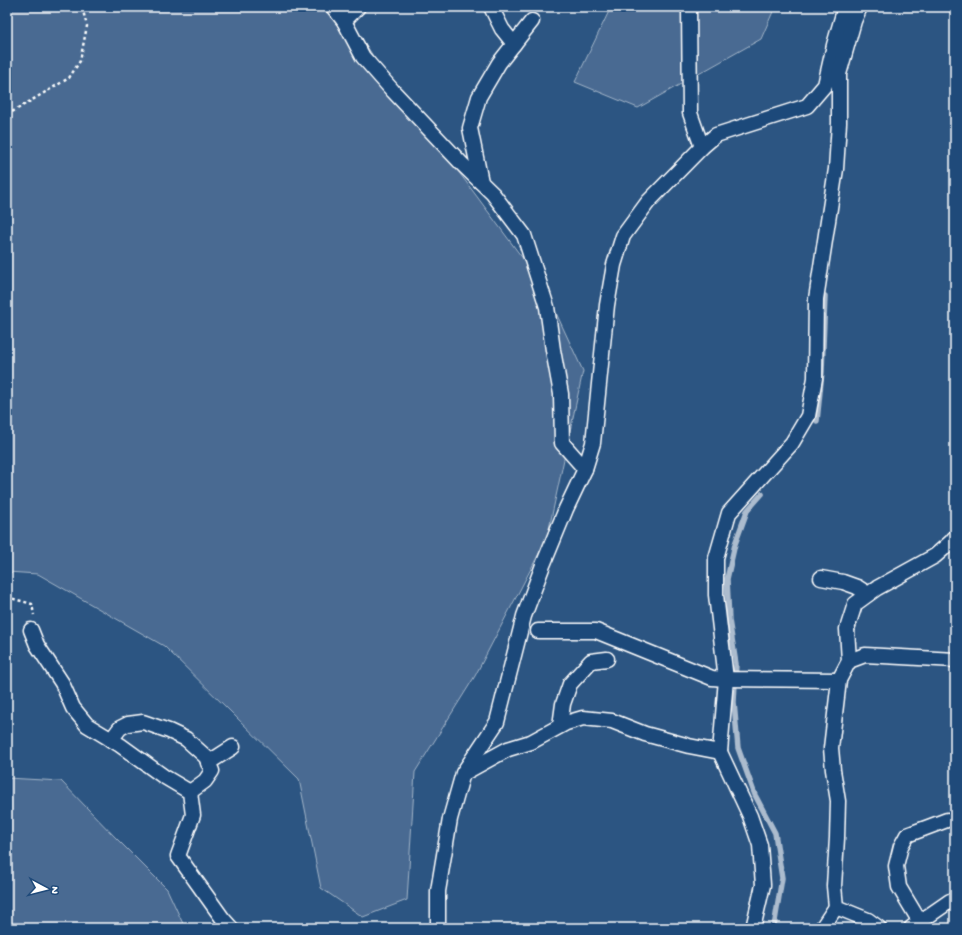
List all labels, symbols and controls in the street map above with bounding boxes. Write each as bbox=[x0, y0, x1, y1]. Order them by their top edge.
north arrow bbox=[26, 869, 66, 909]
text: N bbox=[48, 886, 60, 894]

